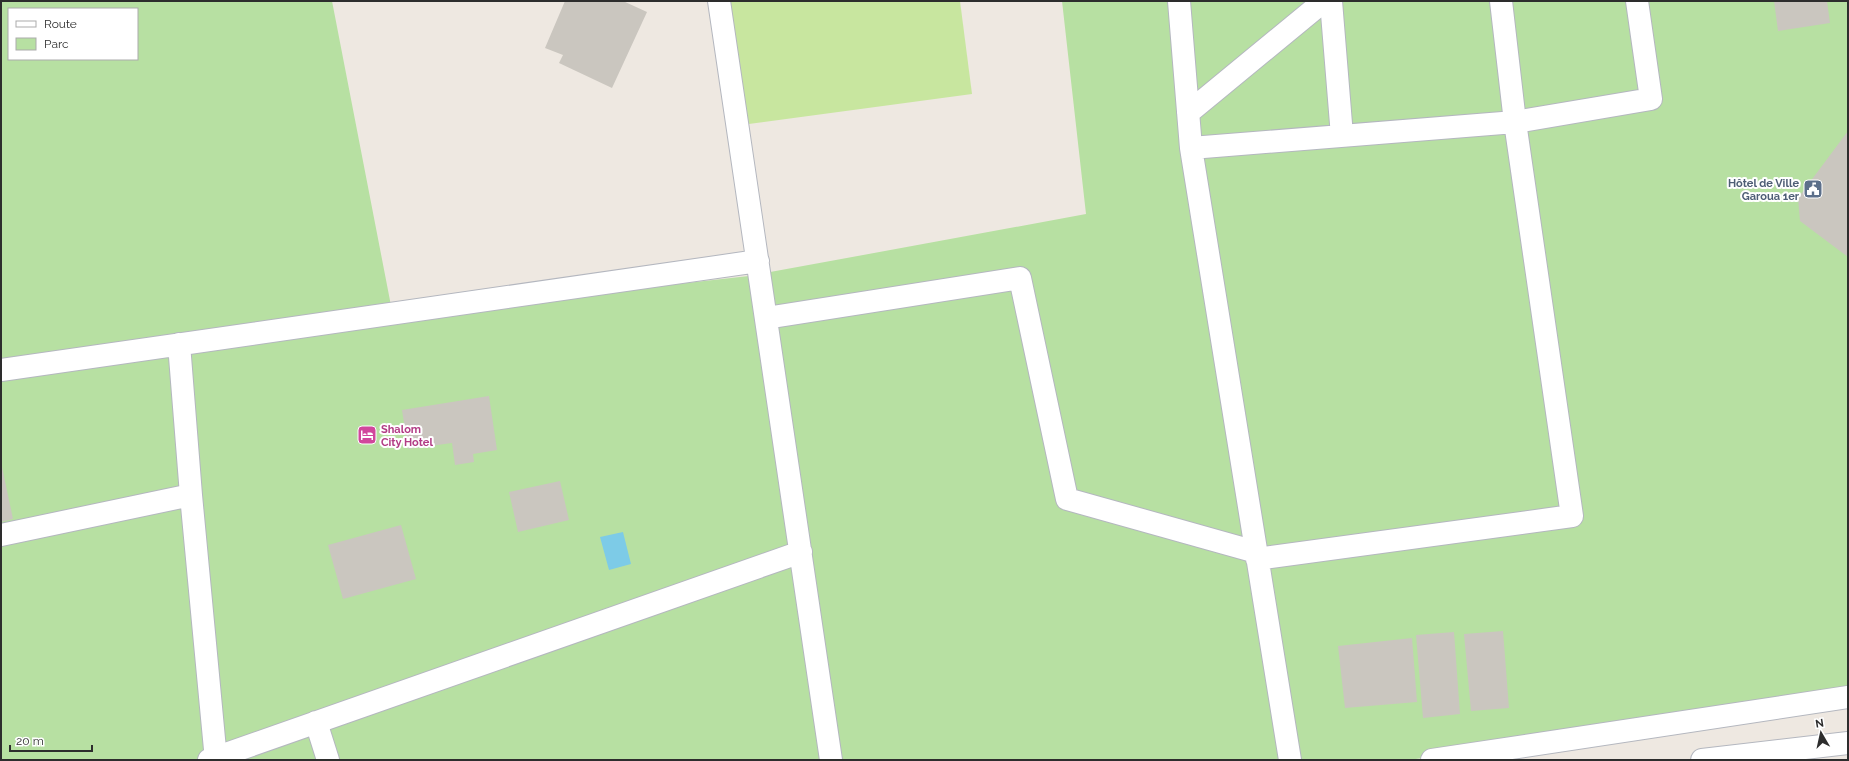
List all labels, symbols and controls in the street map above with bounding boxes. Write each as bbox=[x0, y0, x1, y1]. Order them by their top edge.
legend bbox=[8, 8, 138, 60]
text: Route bbox=[44, 17, 77, 31]
text: Parc bbox=[44, 37, 69, 51]
place label: Hôtel de Ville Garoua 1er bbox=[1728, 177, 1800, 203]
public building icon: Hôtel de Ville Garoua 1er bbox=[1802, 178, 1824, 200]
place label: Shalom City Hotel bbox=[381, 423, 433, 449]
hotel icon: Shalom City Hotel bbox=[356, 424, 378, 446]
north arrow bbox=[1801, 713, 1841, 753]
text: N bbox=[1814, 717, 1825, 731]
scale bar bbox=[10, 727, 92, 753]
text: 20 m bbox=[16, 734, 44, 748]

